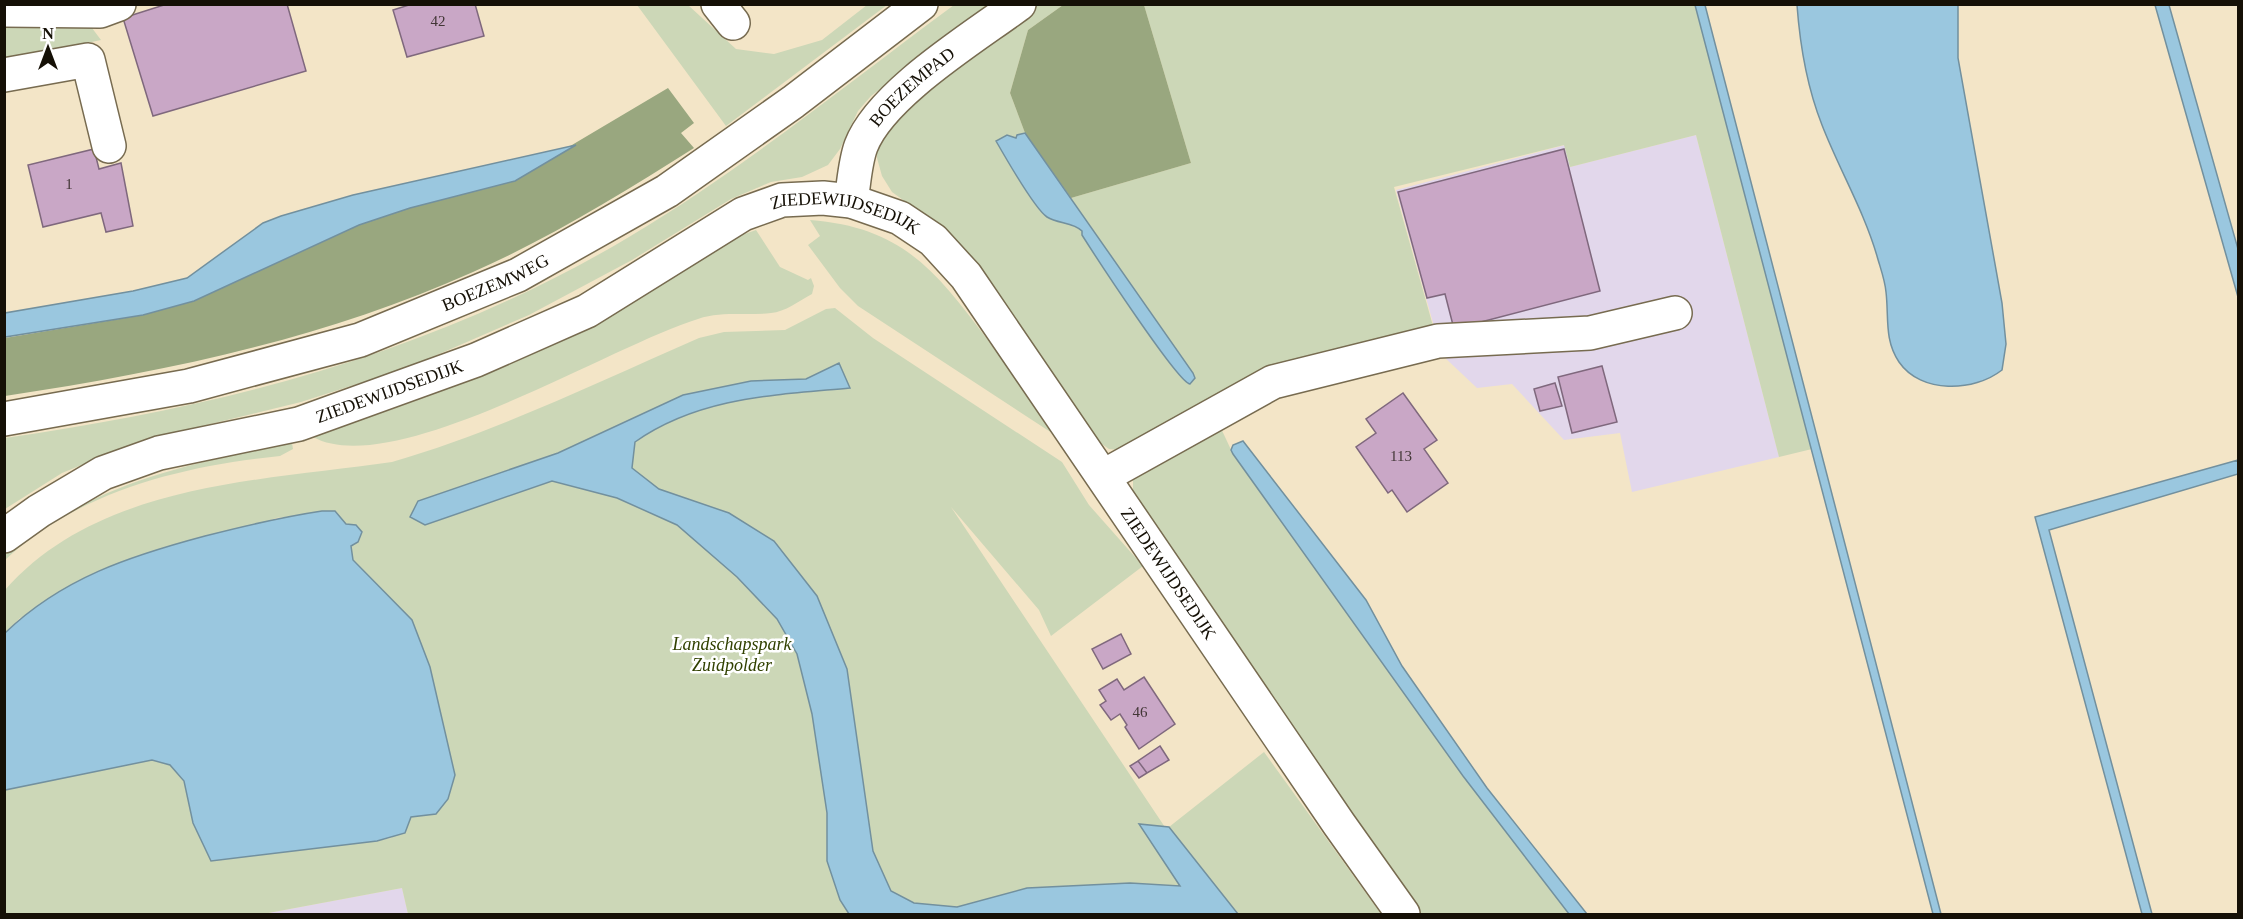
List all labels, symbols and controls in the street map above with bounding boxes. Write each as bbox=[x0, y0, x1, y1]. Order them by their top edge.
house number: 42 bbox=[431, 13, 446, 29]
north arrow bbox=[18, 18, 78, 78]
text: N bbox=[42, 25, 54, 42]
street label: BOEZEMPAD bbox=[865, 43, 959, 130]
house number: 1 bbox=[65, 176, 73, 192]
street label: ZIEDEWIJDSEDIJK bbox=[767, 188, 924, 238]
street label: BOEZEMWEG bbox=[439, 250, 552, 315]
street label: ZIEDEWIJDSEDIJK bbox=[313, 356, 466, 427]
house number: 113 bbox=[1390, 448, 1412, 464]
street label: ZIEDEWIJDSEDIJK bbox=[1117, 504, 1220, 643]
park label: Landschapspark Zuidpolder bbox=[671, 634, 793, 675]
house number: 46 bbox=[1133, 704, 1148, 720]

